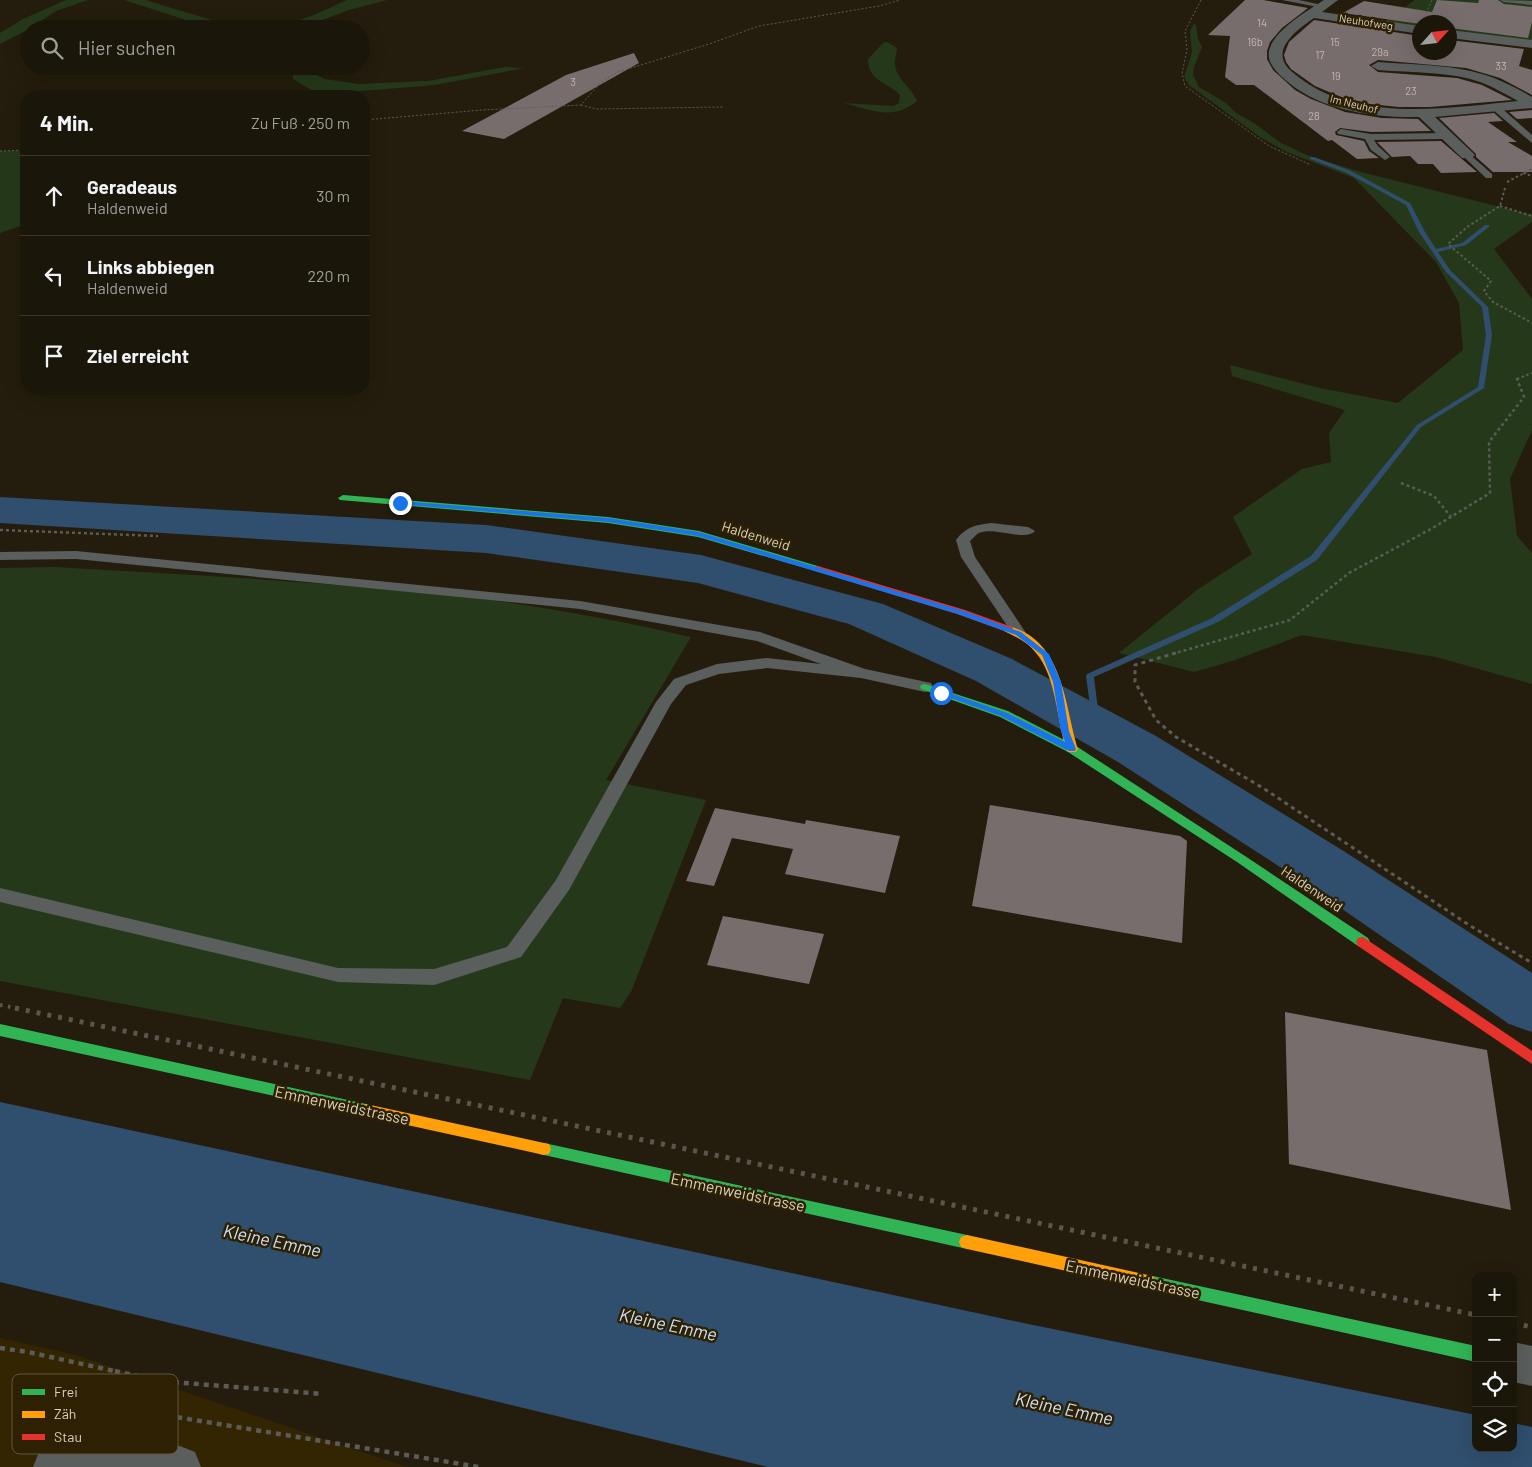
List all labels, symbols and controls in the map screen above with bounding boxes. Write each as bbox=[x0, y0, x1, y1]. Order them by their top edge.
street label: Neuhofweg bbox=[1338, 11, 1394, 32]
north arrow bbox=[1412, 15, 1457, 60]
house number: 14 bbox=[1257, 16, 1267, 29]
search box bbox=[20, 20, 370, 75]
icon: search bbox=[38, 34, 66, 62]
house number: 16b bbox=[1247, 35, 1263, 48]
house number: 15 bbox=[1330, 35, 1340, 48]
text: Hier suchen bbox=[78, 36, 176, 59]
house number: 29a bbox=[1371, 45, 1389, 58]
house number: 17 bbox=[1315, 48, 1325, 61]
house number: 33 bbox=[1495, 59, 1507, 72]
house number: 19 bbox=[1331, 69, 1341, 82]
house number: 3 bbox=[570, 75, 576, 88]
house number: 23 bbox=[1405, 84, 1417, 97]
street label: Im Neuhof bbox=[1329, 91, 1380, 116]
house number: 28 bbox=[1308, 109, 1320, 122]
text: 4 Min. bbox=[40, 110, 94, 135]
text: Zu Fuß · 250 m bbox=[251, 113, 350, 132]
text: Geradeaus bbox=[87, 175, 177, 198]
icon: ahead bbox=[40, 182, 68, 210]
text: 30 m bbox=[316, 186, 350, 205]
text: Haldenweid bbox=[87, 198, 168, 217]
text: Links abbiegen bbox=[87, 255, 214, 278]
icon: left bbox=[40, 262, 68, 290]
text: 220 m bbox=[307, 266, 350, 285]
text: Haldenweid bbox=[87, 278, 168, 297]
icon: arrive bbox=[40, 342, 68, 370]
text: Ziel erreicht bbox=[87, 344, 189, 367]
route end bbox=[389, 492, 412, 515]
street label: Haldenweid bbox=[720, 517, 792, 554]
route start bbox=[930, 682, 953, 705]
street label: Haldenweid bbox=[1278, 862, 1346, 915]
street label: Emmenweidstrasse bbox=[273, 1081, 411, 1128]
street label: Emmenweidstrasse bbox=[669, 1168, 807, 1215]
water label: Kleine Emme bbox=[221, 1219, 323, 1261]
street label: Emmenweidstrasse bbox=[1064, 1255, 1202, 1302]
map controls bbox=[1472, 1272, 1517, 1452]
button: + bbox=[1472, 1272, 1517, 1317]
water label: Kleine Emme bbox=[617, 1303, 719, 1345]
button: − bbox=[1472, 1317, 1517, 1362]
button: locate bbox=[1472, 1362, 1517, 1407]
legend bbox=[12, 1374, 178, 1454]
text: Frei bbox=[54, 1383, 78, 1400]
water label: Kleine Emme bbox=[1013, 1387, 1115, 1429]
text: Zäh bbox=[54, 1405, 76, 1422]
button: layers bbox=[1472, 1407, 1517, 1452]
text: Stau bbox=[54, 1428, 82, 1445]

